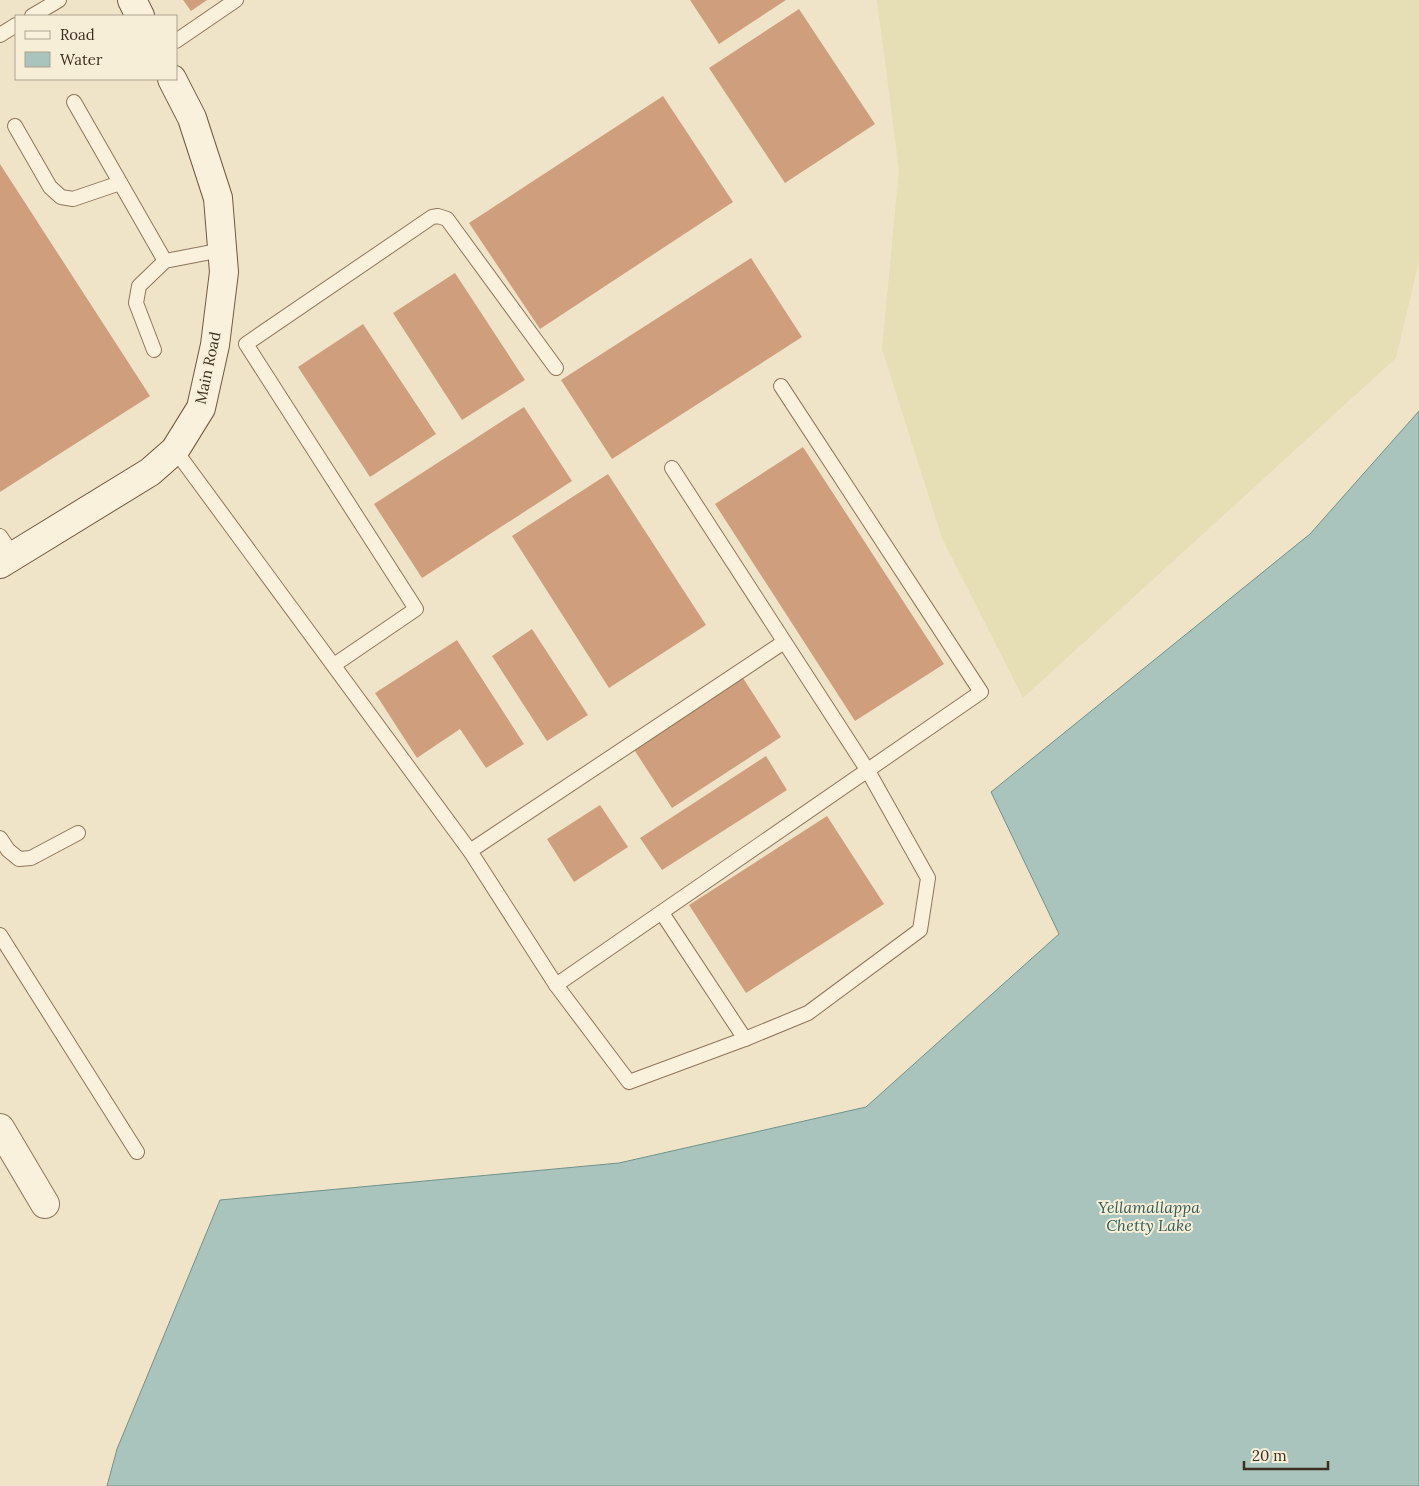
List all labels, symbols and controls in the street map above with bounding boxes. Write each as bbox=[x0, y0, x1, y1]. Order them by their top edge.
legend bbox=[15, 15, 178, 80]
text: Road bbox=[60, 25, 95, 44]
text: Water bbox=[60, 50, 103, 69]
street label: Main Road bbox=[191, 330, 224, 406]
water label: Yellamallappa Chetty Lake bbox=[1098, 1197, 1200, 1235]
scale bar bbox=[1244, 1438, 1328, 1470]
text: 20 m bbox=[1252, 1446, 1287, 1465]

